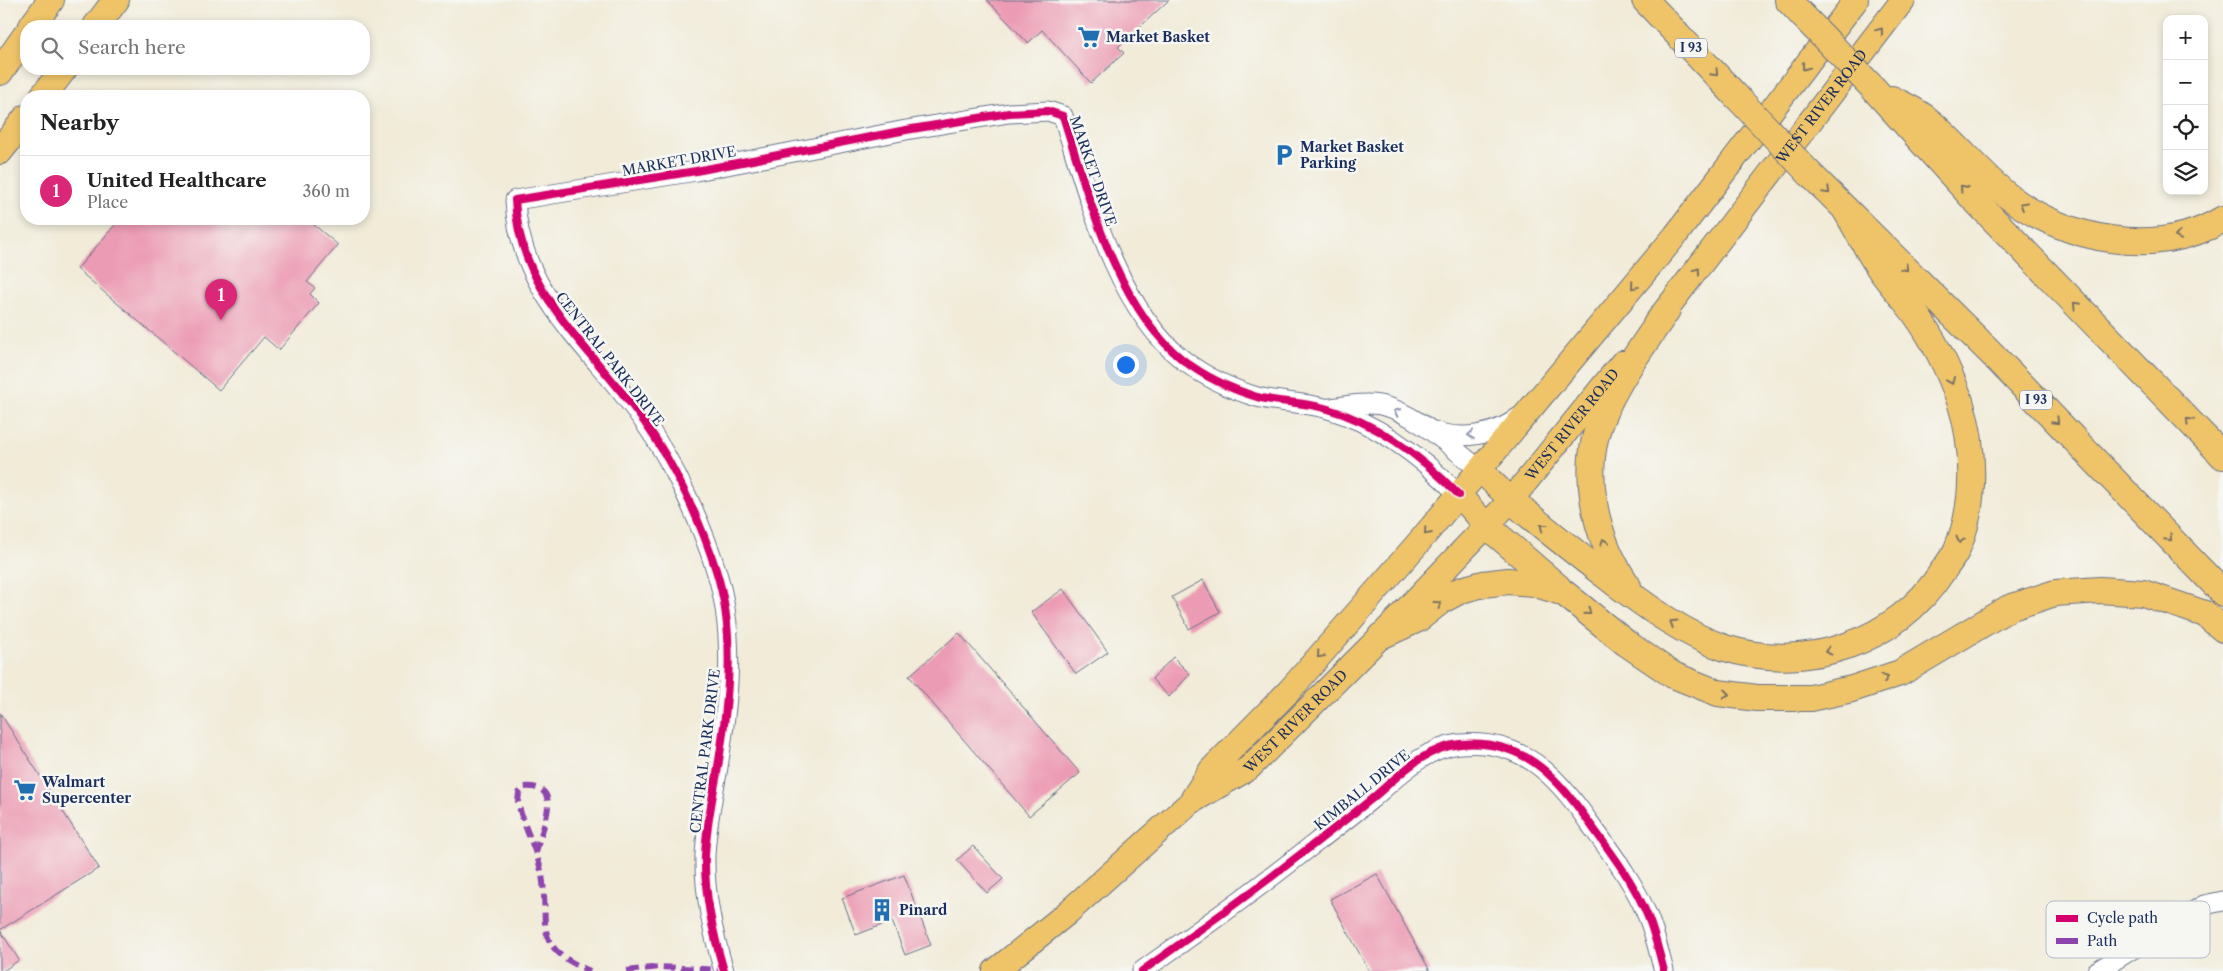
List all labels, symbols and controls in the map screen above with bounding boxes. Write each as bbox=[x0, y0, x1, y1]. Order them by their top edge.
map controls bbox=[2163, 15, 2208, 195]
button: + bbox=[2163, 15, 2208, 60]
search box bbox=[20, 20, 370, 75]
supermarket icon: Market Basket bbox=[1076, 24, 1102, 50]
place label: Market Basket bbox=[1106, 28, 1210, 46]
one-way arrow bbox=[1874, 28, 1882, 37]
icon: search bbox=[38, 34, 66, 62]
text: Search here bbox=[78, 36, 186, 59]
road number: I 93 bbox=[1675, 38, 1707, 58]
street label: WEST RIVER ROAD bbox=[1772, 46, 1871, 168]
button: − bbox=[2163, 60, 2208, 105]
one-way arrow bbox=[1802, 61, 1811, 71]
one-way arrow bbox=[1709, 68, 1718, 77]
button: locate bbox=[2163, 105, 2208, 150]
text: Nearby bbox=[40, 110, 119, 135]
street label: MARKET DRIVE bbox=[1066, 113, 1120, 229]
place label: Market Basket Parking bbox=[1300, 138, 1404, 172]
street label: MARKET DRIVE bbox=[621, 142, 737, 180]
parking icon: Market Basket Parking bbox=[1271, 142, 1297, 168]
button: layers bbox=[2163, 150, 2208, 195]
text: United Healthcare bbox=[87, 169, 267, 192]
text: 1 bbox=[52, 181, 60, 201]
text: 360 m bbox=[303, 181, 350, 201]
one-way arrow bbox=[1960, 184, 1969, 193]
one-way arrow bbox=[1821, 185, 1830, 194]
text: Place bbox=[87, 192, 128, 212]
one-way arrow bbox=[2019, 201, 2028, 211]
one-way arrow bbox=[2173, 231, 2182, 241]
one-way arrow bbox=[1899, 262, 1908, 271]
one-way arrow bbox=[1691, 268, 1699, 277]
pin: 1 bbox=[205, 279, 237, 320]
one-way arrow bbox=[1631, 280, 1640, 289]
street label: CENTRAL PARK DRIVE bbox=[552, 288, 668, 430]
one-way arrow bbox=[2073, 302, 2082, 311]
your location bbox=[1113, 352, 1139, 378]
street label: WEST RIVER ROAD bbox=[1521, 365, 1623, 485]
one-way arrow bbox=[1945, 376, 1956, 385]
road number: I 93 bbox=[2020, 390, 2052, 410]
one-way arrow bbox=[1393, 407, 1402, 418]
one-way arrow bbox=[2050, 415, 2059, 424]
one-way arrow bbox=[2186, 418, 2195, 427]
one-way arrow bbox=[1467, 429, 1475, 440]
one-way arrow bbox=[1540, 524, 1549, 532]
one-way arrow bbox=[1424, 527, 1433, 536]
one-way arrow bbox=[2163, 532, 2172, 541]
one-way arrow bbox=[1955, 535, 1966, 544]
one-way arrow bbox=[1600, 538, 1610, 547]
one-way arrow bbox=[1432, 601, 1442, 610]
one-way arrow bbox=[1582, 606, 1591, 614]
one-way arrow bbox=[1669, 620, 1679, 629]
one-way arrow bbox=[1824, 645, 1833, 656]
one-way arrow bbox=[1317, 649, 1326, 658]
street label: WEST RIVER ROAD bbox=[1239, 666, 1351, 778]
street label: CENTRAL PARK DRIVE bbox=[686, 668, 724, 834]
one-way arrow bbox=[1881, 674, 1889, 684]
one-way arrow bbox=[1722, 688, 1730, 699]
street label: KIMBALL DRIVE bbox=[1310, 746, 1414, 834]
place label: Walmart Supercenter bbox=[41, 773, 131, 807]
supermarket icon: Walmart Supercenter bbox=[12, 777, 38, 803]
building icon: Pinard bbox=[869, 897, 895, 923]
place label: Pinard bbox=[899, 901, 948, 919]
legend bbox=[2046, 901, 2210, 958]
text: Cycle path bbox=[2087, 909, 2158, 927]
text: Path bbox=[2087, 932, 2117, 950]

